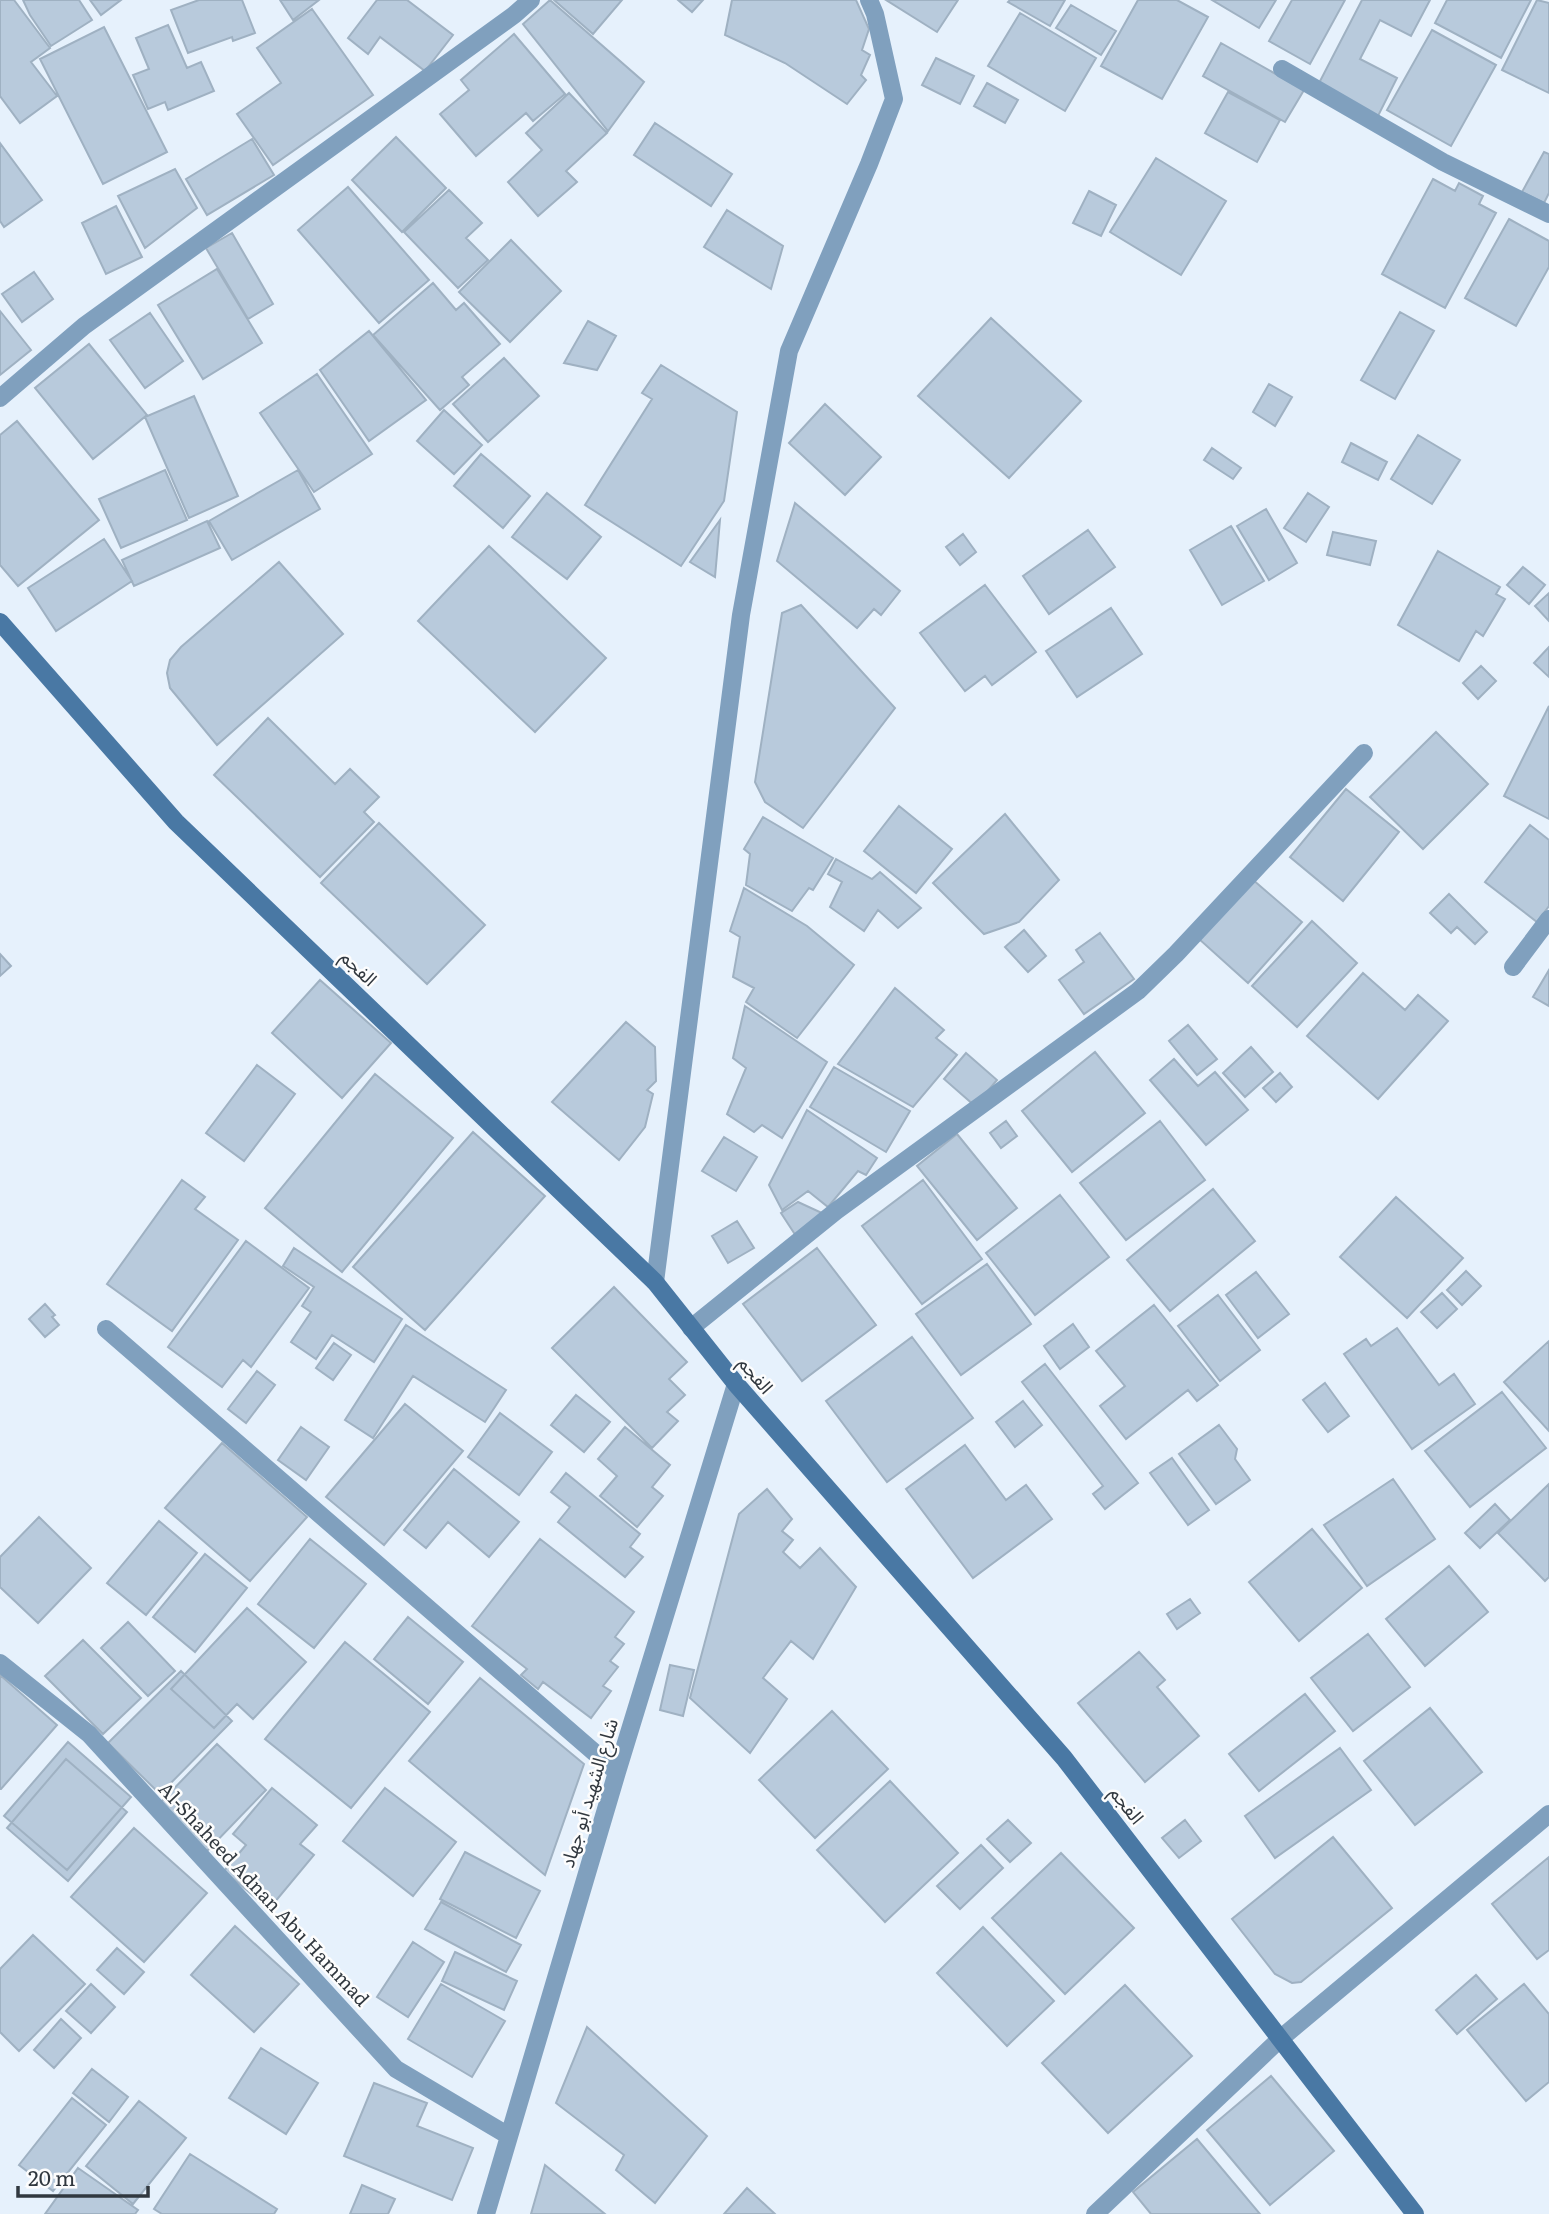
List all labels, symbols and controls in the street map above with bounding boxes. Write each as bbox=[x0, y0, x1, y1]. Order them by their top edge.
street label: الفجم bbox=[334, 943, 384, 993]
street label: الفجم bbox=[731, 1349, 781, 1401]
street label: شارع الشهيد أبو جهاد bbox=[552, 1715, 625, 1871]
street label: Al-Shaheed Adnan Abu Hammad bbox=[153, 1775, 377, 2012]
street label: الفجم bbox=[1102, 1779, 1152, 1831]
scale bar bbox=[18, 2154, 147, 2198]
text: 20 m bbox=[28, 2161, 75, 2192]

